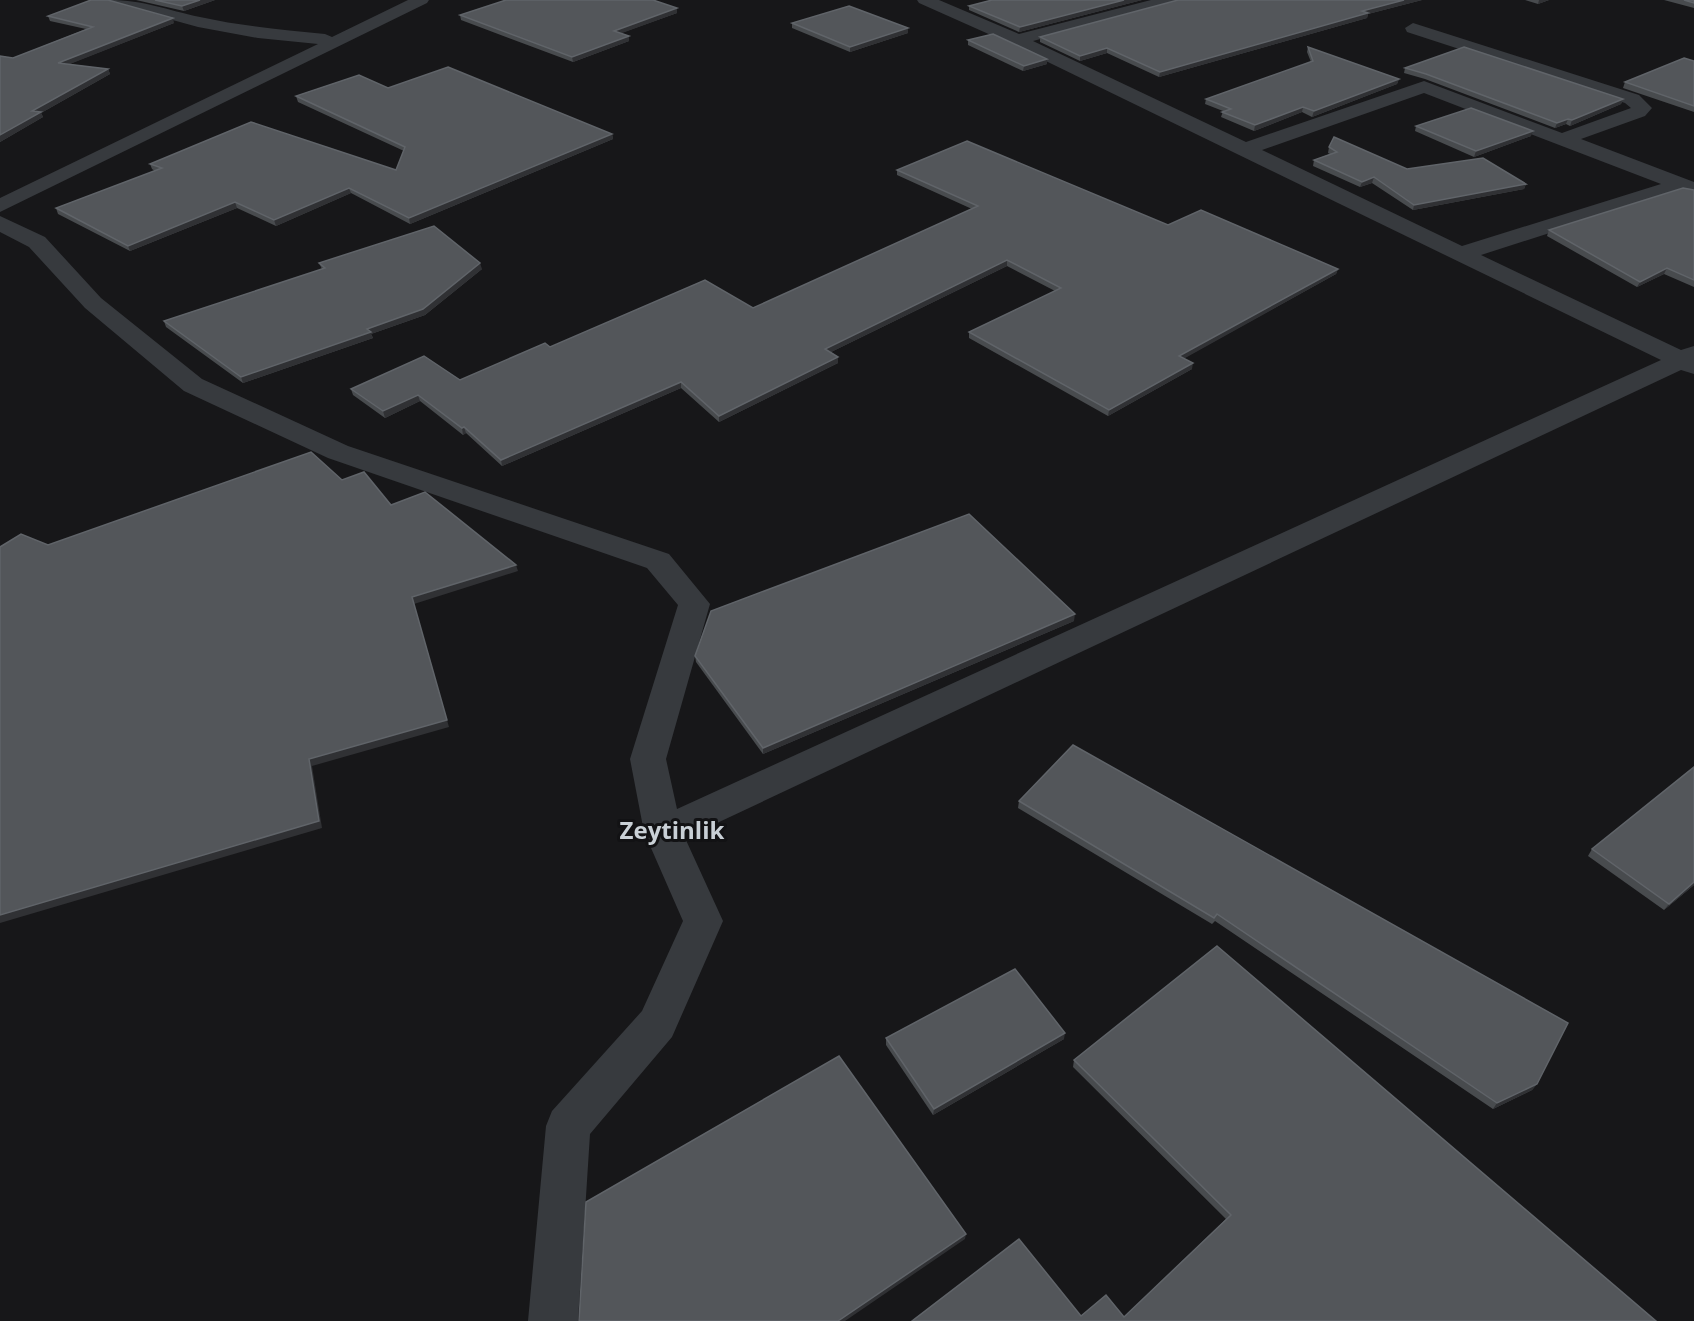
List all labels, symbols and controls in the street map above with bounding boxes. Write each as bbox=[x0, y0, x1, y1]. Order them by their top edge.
district label: Zeytinlik bbox=[620, 813, 725, 846]

